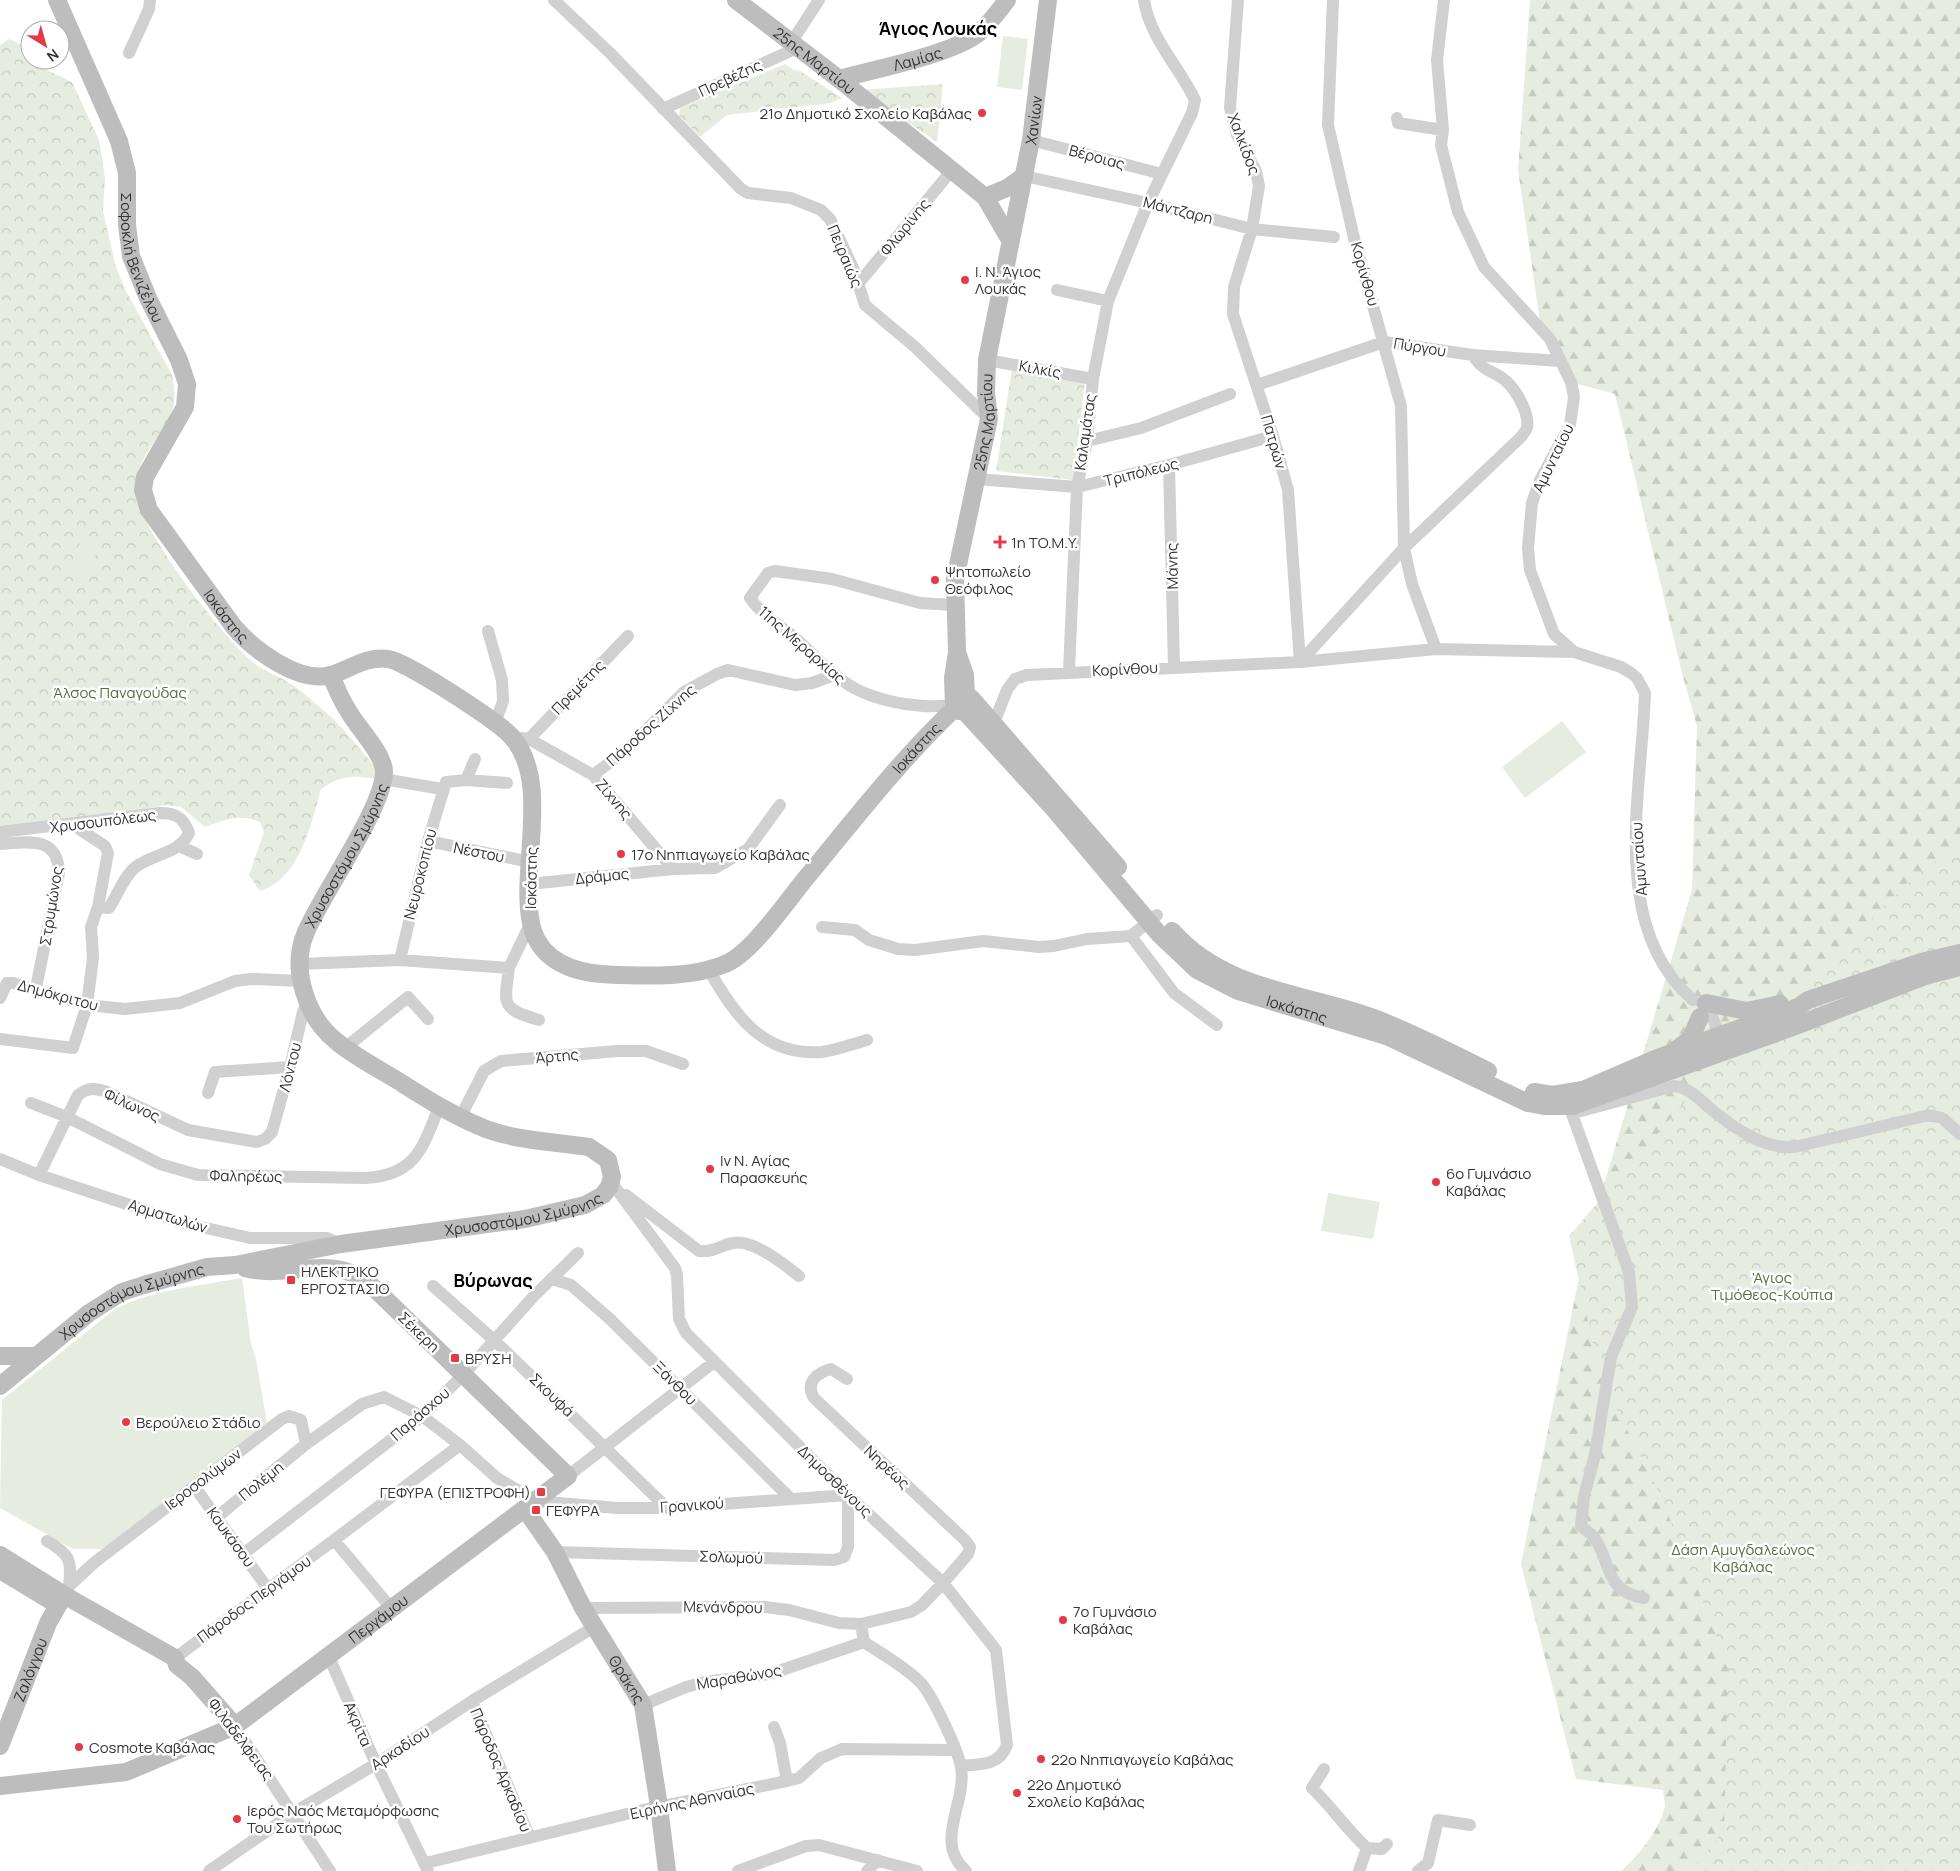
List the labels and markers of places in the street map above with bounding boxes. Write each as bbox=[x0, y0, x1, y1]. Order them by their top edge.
place label: 21ο Δημοτικό Σχολείο Καβάλας bbox=[759, 103, 972, 124]
marker: 21ο Δημοτικό Σχολείο Καβάλας bbox=[976, 107, 988, 119]
place label: Ι. Ν. Άγιος Λουκάς bbox=[975, 261, 1041, 299]
marker: Ι. Ν. Άγιος Λουκάς bbox=[959, 274, 971, 286]
place label: 1η ΤΟ.Μ.Υ. bbox=[1011, 532, 1078, 553]
marker: 1η ΤΟ.Μ.Υ. bbox=[993, 535, 1007, 549]
place label: Ψητοπωλείο Θεόφιλος bbox=[945, 561, 1031, 599]
marker: Ψητοπωλείο Θεόφιλος bbox=[929, 574, 941, 586]
place label: 17ο Νηπιαγωγείο Καβάλας bbox=[631, 844, 810, 865]
marker: 17ο Νηπιαγωγείο Καβάλας bbox=[615, 848, 627, 860]
place label: Ιν Ν. Αγίας Παρασκευής bbox=[720, 1150, 808, 1188]
marker: Ιν Ν. Αγίας Παρασκευής bbox=[704, 1163, 716, 1175]
place label: 6ο Γυμνάσιο Καβάλας bbox=[1446, 1163, 1532, 1201]
marker: 6ο Γυμνάσιο Καβάλας bbox=[1430, 1176, 1442, 1188]
place label: ΗΛΕΚΤΡΙΚΟ ΕΡΓΟΣΤΑΣΙΟ bbox=[301, 1261, 390, 1299]
marker: ΗΛΕΚΤΡΙΚΟ ΕΡΓΟΣΤΑΣΙΟ bbox=[285, 1274, 297, 1286]
place label: ΒΡΥΣΗ bbox=[465, 1348, 512, 1369]
marker: ΒΡΥΣΗ bbox=[449, 1352, 461, 1364]
place label: Βερούλειο Στάδιο bbox=[136, 1412, 261, 1433]
marker: Βερούλειο Στάδιο bbox=[120, 1416, 132, 1428]
place label: ΓΕΦΥΡΑ (ΕΠΙΣΤΡΟΦΗ) bbox=[380, 1482, 531, 1503]
marker: ΓΕΦΥΡΑ (ΕΠΙΣΤΡΟΦΗ) bbox=[535, 1486, 547, 1498]
place label: ΓΕΦΥΡΑ bbox=[546, 1500, 600, 1521]
marker: ΓΕΦΥΡΑ bbox=[530, 1504, 542, 1516]
place label: 7ο Γυμνάσιο Καβάλας bbox=[1073, 1601, 1157, 1639]
marker: 7ο Γυμνάσιο Καβάλας bbox=[1057, 1614, 1069, 1626]
place label: Cosmote Καβάλας bbox=[89, 1737, 215, 1758]
marker: Cosmote Καβάλας bbox=[73, 1741, 85, 1753]
place label: 22ο Νηπιαγωγείο Καβάλας bbox=[1051, 1749, 1234, 1770]
marker: 22ο Νηπιαγωγείο Καβάλας bbox=[1035, 1753, 1047, 1765]
place label: 22ο Δημοτικό Σχολείο Καβάλας bbox=[1027, 1774, 1145, 1812]
marker: 22ο Δημοτικό Σχολείο Καβάλας bbox=[1011, 1787, 1023, 1799]
place label: Ιερός Ναός Μεταμόρφωσης Του Σωτήρως bbox=[247, 1800, 439, 1838]
marker: Ιερός Ναός Μεταμόρφωσης Του Σωτήρως bbox=[231, 1813, 243, 1825]

